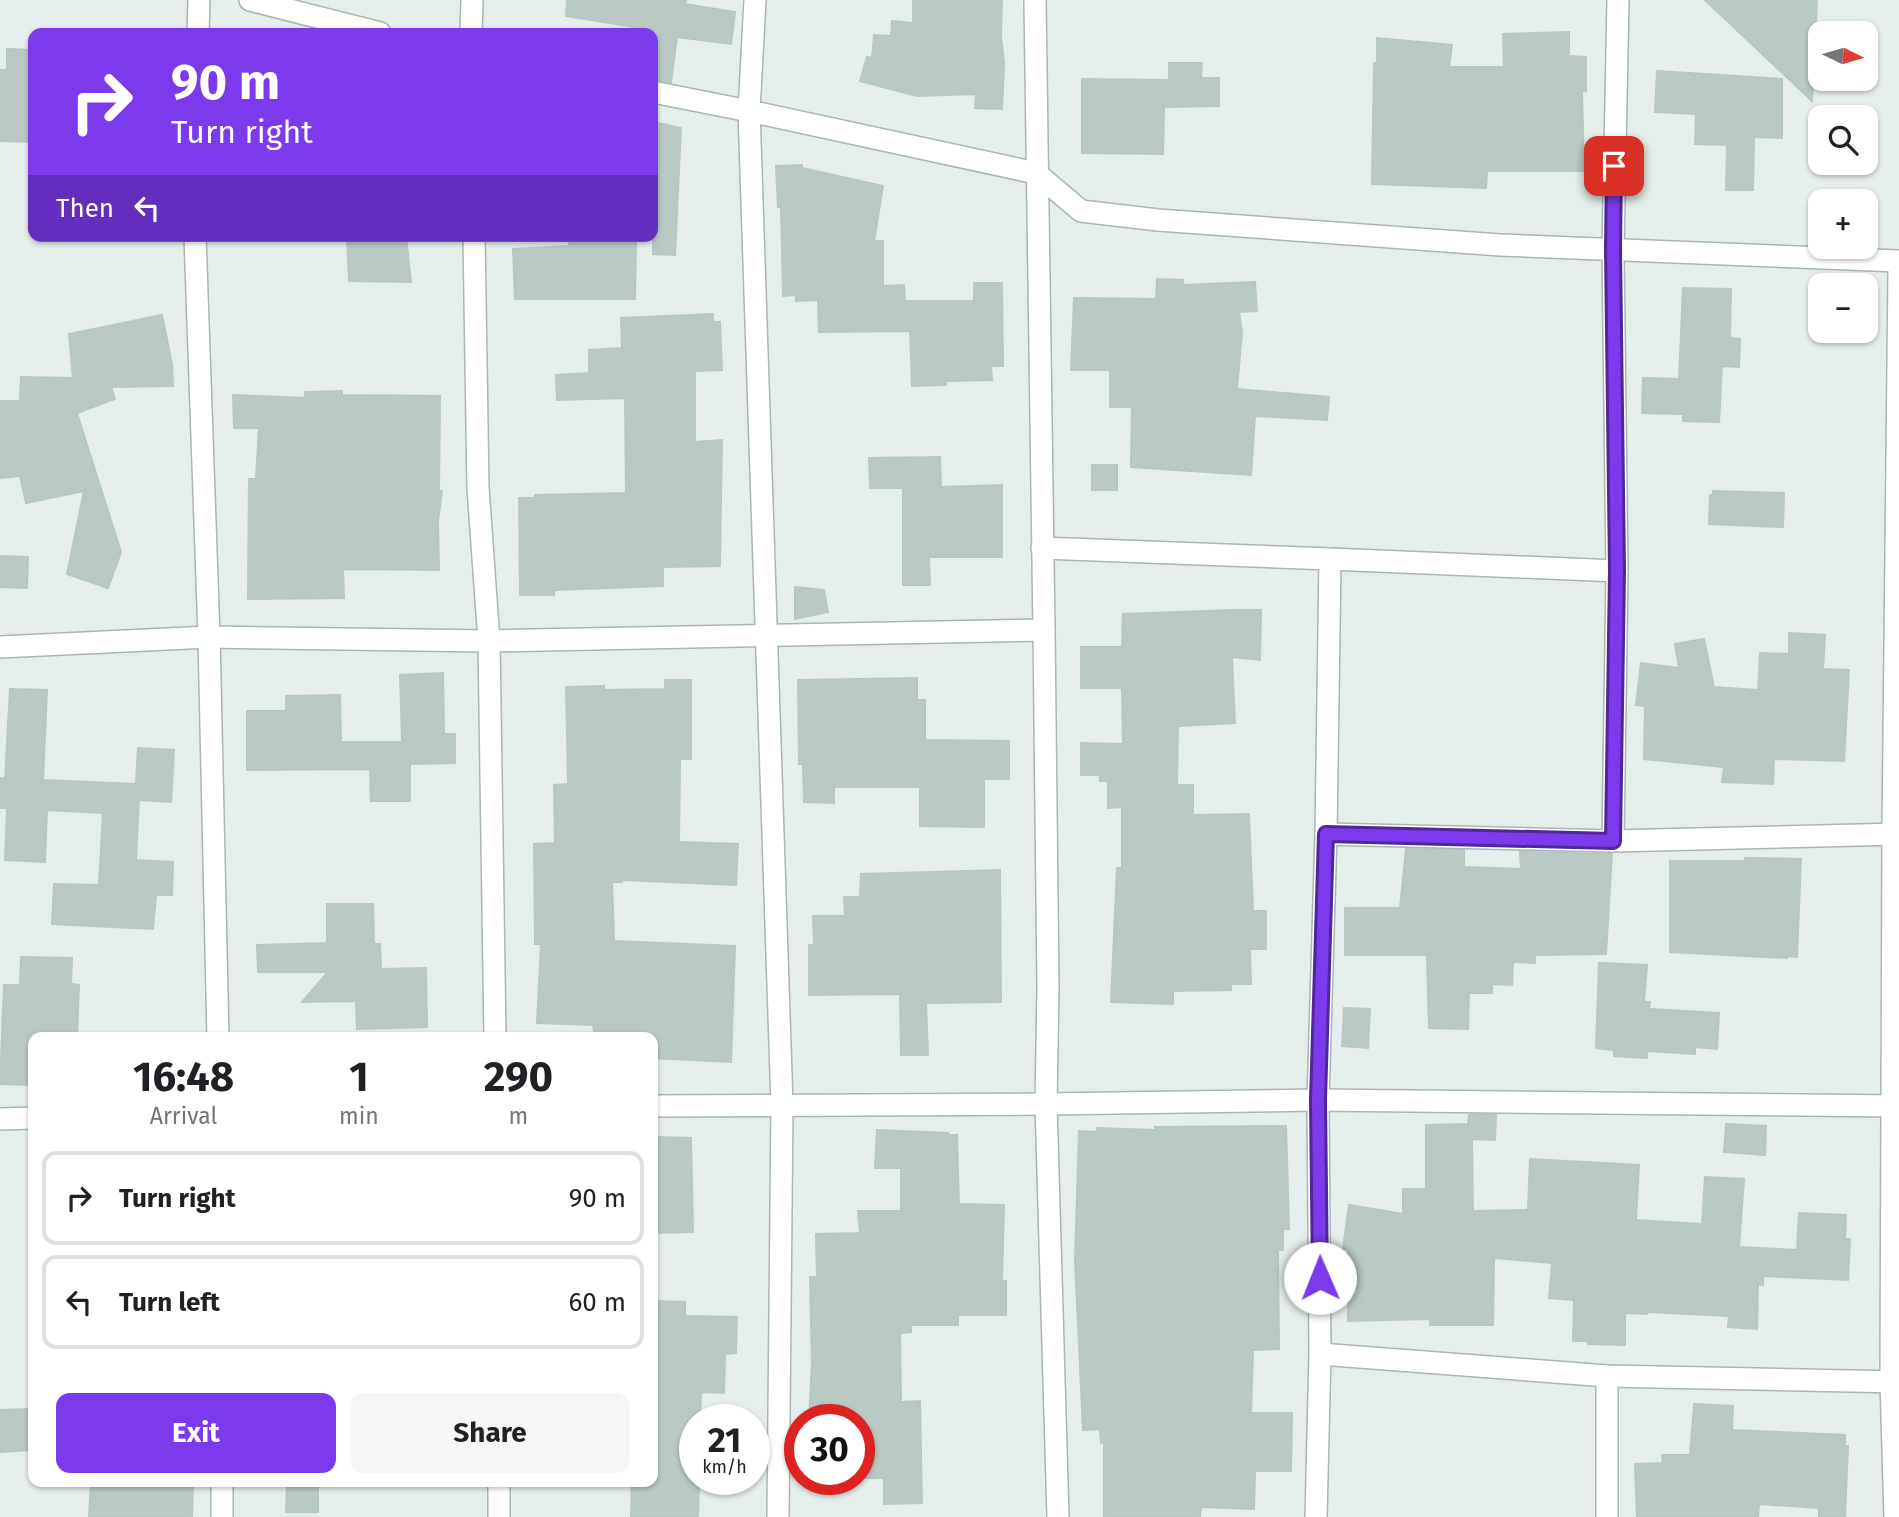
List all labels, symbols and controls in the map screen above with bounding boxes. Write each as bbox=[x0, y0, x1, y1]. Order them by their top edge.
north arrow bbox=[1808, 21, 1878, 91]
map controls bbox=[1808, 21, 1878, 343]
text: 90 m bbox=[171, 53, 280, 112]
icon: right bbox=[56, 56, 147, 147]
button: search bbox=[1808, 105, 1878, 175]
text: Turn right bbox=[171, 113, 313, 151]
pin bbox=[1584, 136, 1644, 196]
icon: arrive bbox=[1595, 147, 1633, 185]
icon: left bbox=[128, 189, 166, 227]
button: + bbox=[1808, 189, 1878, 259]
text: Then bbox=[56, 193, 114, 224]
button: − bbox=[1808, 273, 1878, 343]
text: 16:48 bbox=[133, 1052, 234, 1102]
text: 1 bbox=[349, 1052, 369, 1102]
text: 290 bbox=[484, 1052, 553, 1102]
text: Arrival bbox=[150, 1102, 217, 1130]
text: min bbox=[339, 1102, 379, 1130]
text: m bbox=[508, 1102, 528, 1130]
icon: right bbox=[60, 1179, 98, 1217]
text: Turn right bbox=[119, 1183, 236, 1214]
text: 90 m bbox=[569, 1183, 626, 1214]
position arrow bbox=[1283, 1241, 1357, 1315]
icon: left bbox=[60, 1283, 98, 1321]
text: Turn left bbox=[119, 1287, 220, 1318]
text: 60 m bbox=[568, 1287, 626, 1318]
button: Exit bbox=[56, 1393, 336, 1473]
button: Share bbox=[350, 1393, 630, 1473]
speed limit sign: 30 bbox=[784, 1404, 875, 1495]
text: 21 bbox=[708, 1419, 741, 1461]
text: km/h bbox=[702, 1456, 747, 1478]

